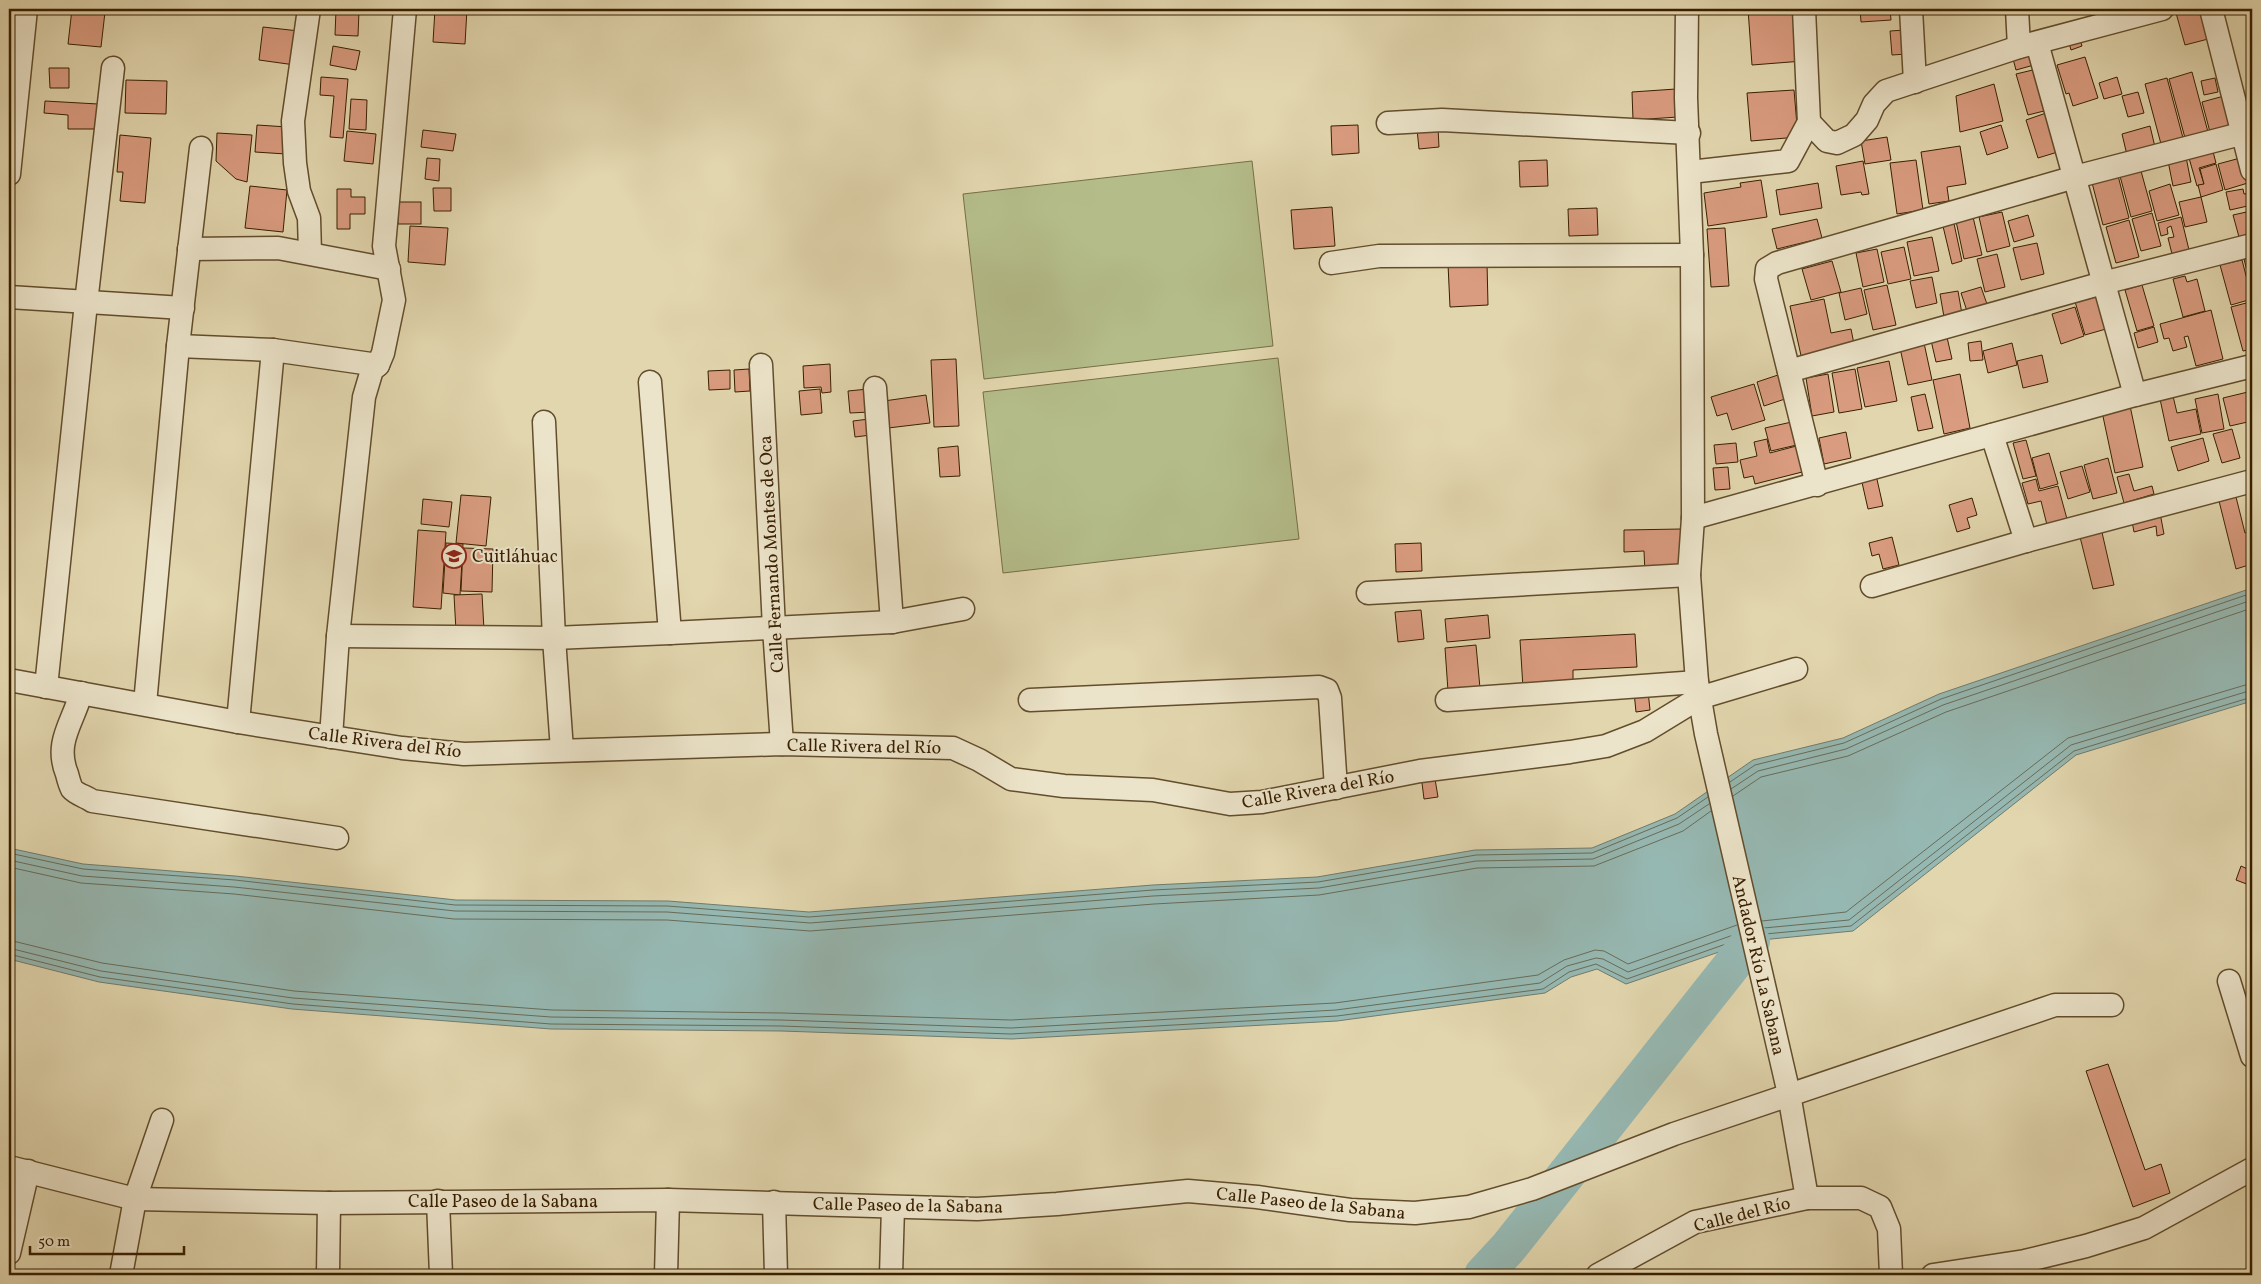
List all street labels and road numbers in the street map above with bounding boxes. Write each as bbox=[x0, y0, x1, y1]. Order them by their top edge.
street label: Calle Fernando Montes de Oca bbox=[754, 434, 791, 673]
street label: Calle Rivera del Río bbox=[307, 722, 463, 765]
street label: Calle Rivera del Río bbox=[787, 734, 941, 761]
street label: Calle Rivera del Río bbox=[1240, 765, 1396, 816]
street label: Andador Río La Sabana bbox=[1725, 873, 1790, 1058]
street label: Calle Paseo de la Sabana bbox=[1215, 1182, 1407, 1227]
street label: Calle Paseo de la Sabana bbox=[408, 1190, 598, 1215]
street label: Calle del Río bbox=[1692, 1191, 1793, 1240]
street label: Calle Paseo de la Sabana bbox=[813, 1192, 1003, 1221]

